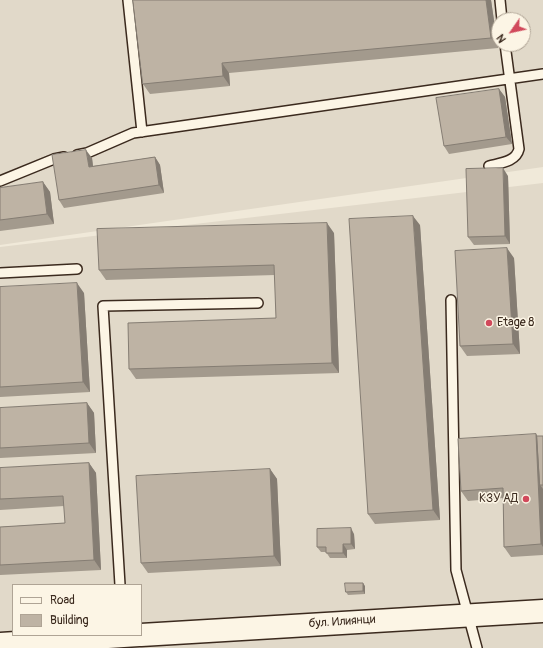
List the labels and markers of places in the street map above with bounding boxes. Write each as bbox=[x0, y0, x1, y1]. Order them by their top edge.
place label: Etage 8 bbox=[497, 316, 534, 330]
marker: Etage 8 bbox=[484, 318, 494, 328]
place label: КЗУ АД bbox=[479, 492, 518, 506]
marker: КЗУ АД bbox=[521, 494, 531, 504]

